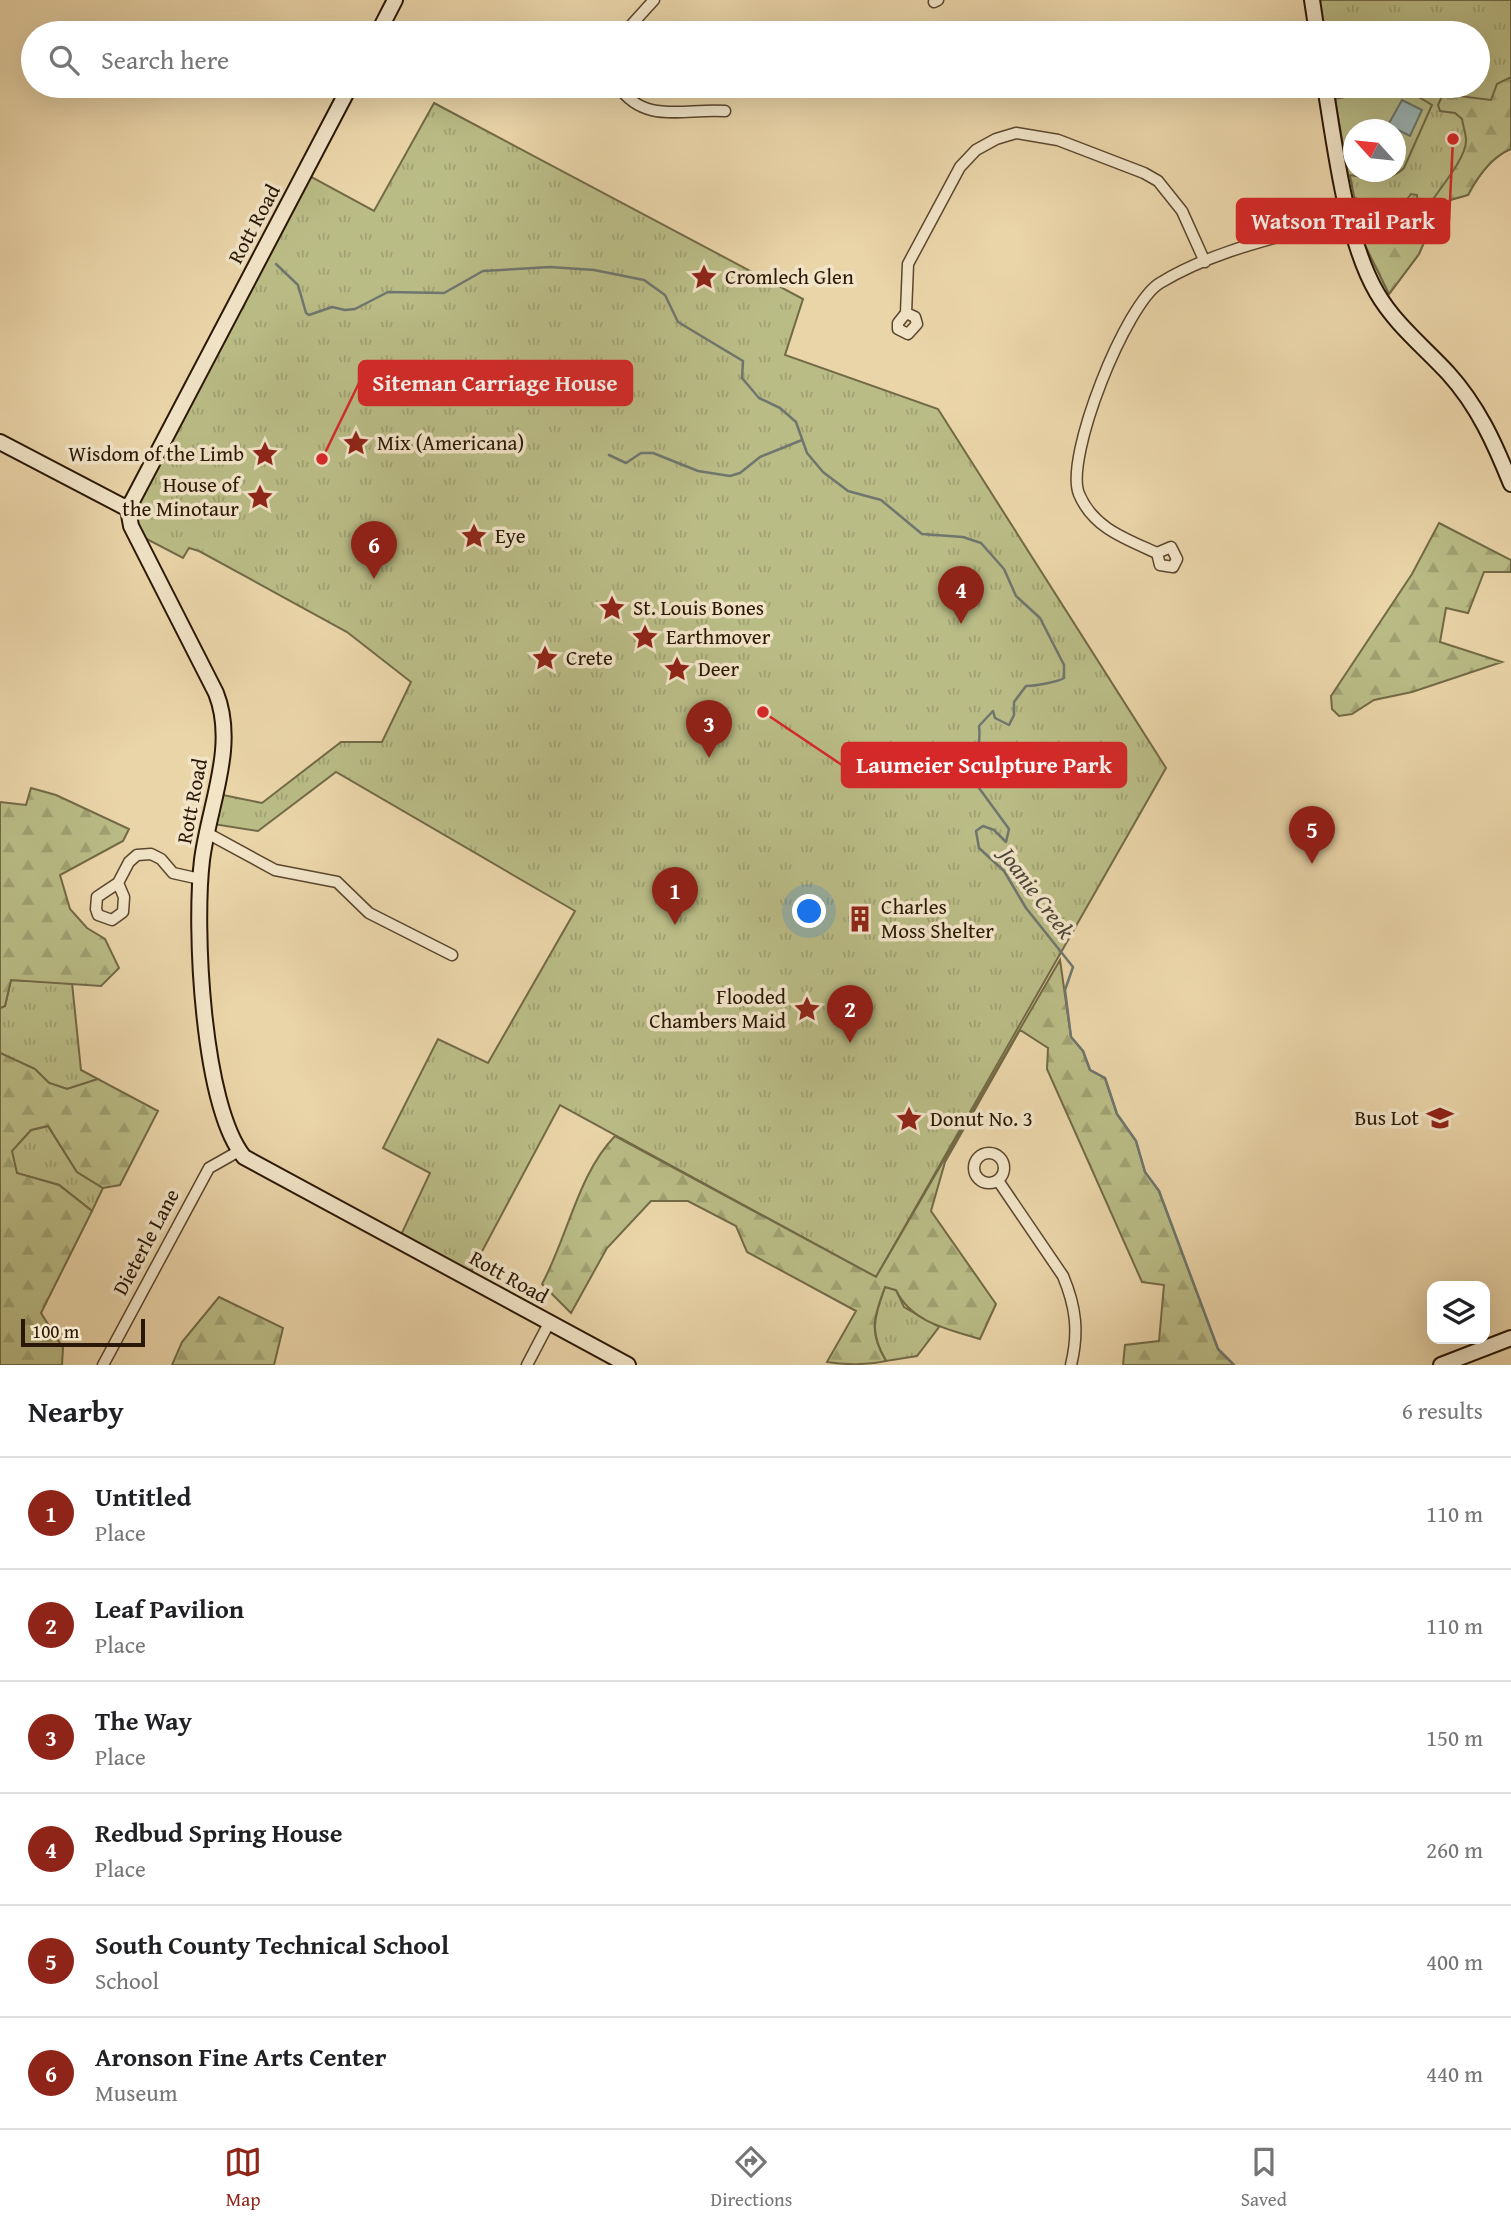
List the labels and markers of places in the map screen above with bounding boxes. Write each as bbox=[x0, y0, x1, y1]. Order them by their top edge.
callout: Watson Trail Park bbox=[1237, 199, 1449, 243]
place label: Cromlech Glen bbox=[725, 261, 854, 292]
place icon: Cromlech Glen bbox=[689, 262, 719, 292]
callout: Siteman Carriage House bbox=[359, 361, 632, 405]
place label: Mix (Americana) bbox=[377, 427, 524, 458]
place icon: Mix (Americana) bbox=[341, 428, 371, 458]
place label: Wisdom of the Limb bbox=[68, 438, 244, 469]
place icon: Wisdom of the Limb bbox=[250, 439, 280, 469]
place label: House of the Minotaur bbox=[122, 469, 241, 524]
place icon: House of the Minotaur bbox=[245, 482, 275, 512]
place label: Eye bbox=[495, 520, 526, 551]
pin: 6 bbox=[351, 521, 397, 579]
place icon: Eye bbox=[459, 521, 489, 551]
pin: 4 bbox=[938, 566, 984, 624]
place label: St. Louis Bones bbox=[633, 592, 764, 623]
place icon: St. Louis Bones bbox=[597, 593, 627, 623]
place label: Earthmover bbox=[666, 621, 771, 652]
place icon: Earthmover bbox=[630, 622, 660, 652]
place label: Crete bbox=[566, 642, 613, 673]
place icon: Crete bbox=[530, 643, 560, 673]
place label: Deer bbox=[698, 653, 739, 684]
place icon: Deer bbox=[662, 654, 692, 684]
pin: 3 bbox=[686, 700, 732, 758]
callout: Laumeier Sculpture Park bbox=[842, 743, 1126, 787]
pin: 5 bbox=[1289, 806, 1335, 864]
pin: 1 bbox=[652, 867, 698, 925]
place label: Charles Moss Shelter bbox=[881, 891, 994, 946]
building icon: Charles Moss Shelter bbox=[845, 904, 875, 934]
place label: Flooded Chambers Maid bbox=[649, 981, 787, 1036]
pin: 2 bbox=[827, 985, 873, 1043]
place icon: Flooded Chambers Maid bbox=[792, 994, 822, 1024]
place label: Bus Lot bbox=[1354, 1102, 1420, 1133]
place label: Donut No. 3 bbox=[930, 1103, 1033, 1134]
school or university icon: Bus Lot bbox=[1425, 1103, 1455, 1133]
place icon: Donut No. 3 bbox=[894, 1104, 924, 1134]

